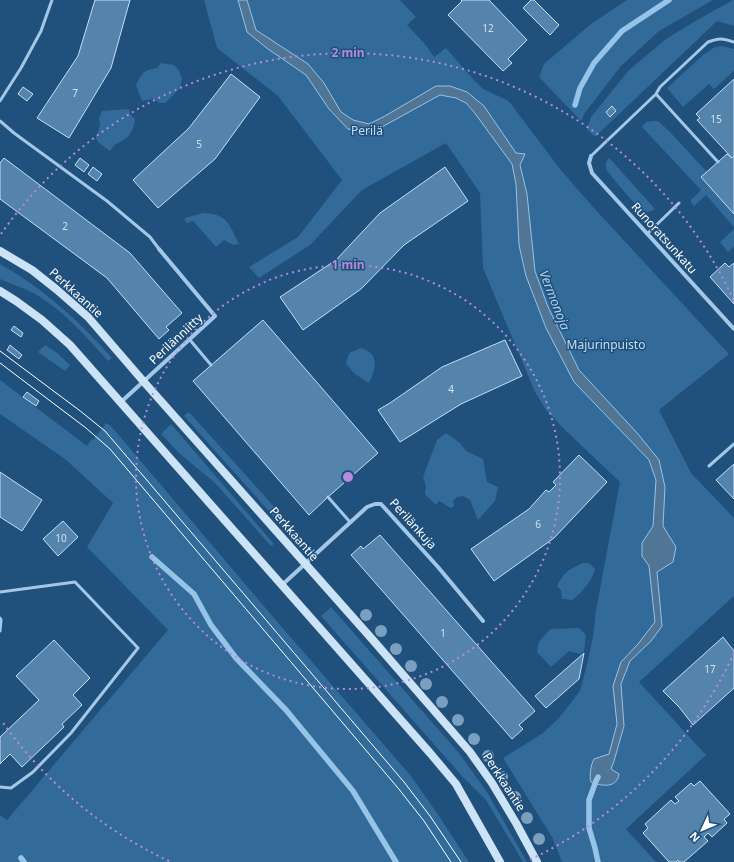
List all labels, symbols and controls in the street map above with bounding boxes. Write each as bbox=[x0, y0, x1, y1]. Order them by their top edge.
house number: 12 bbox=[482, 21, 494, 35]
text: 2 min bbox=[331, 44, 365, 61]
house number: 7 bbox=[72, 86, 78, 100]
house number: 15 bbox=[710, 112, 722, 126]
park label: Perilä bbox=[351, 122, 383, 139]
house number: 5 bbox=[196, 137, 202, 151]
street label: Runoratsunkatu bbox=[628, 198, 701, 277]
house number: 2 bbox=[62, 219, 68, 233]
text: 1 min bbox=[331, 256, 365, 273]
street label: Perkkaantie bbox=[46, 264, 107, 321]
water label: Vermonoja bbox=[535, 267, 575, 333]
street label: Perilänniitty bbox=[145, 309, 207, 368]
park label: Majurinpuisto bbox=[567, 336, 645, 353]
house number: 4 bbox=[448, 382, 454, 396]
centre of rings bbox=[341, 470, 355, 484]
street label: Perilänkuja bbox=[386, 495, 441, 553]
street label: Perkkaantie bbox=[266, 503, 323, 565]
house number: 6 bbox=[535, 517, 541, 531]
house number: 10 bbox=[55, 531, 67, 545]
house number: 1 bbox=[440, 626, 446, 640]
house number: 17 bbox=[704, 662, 716, 676]
street label: Perkkaantie bbox=[479, 749, 530, 815]
north arrow bbox=[682, 810, 722, 850]
text: N bbox=[686, 829, 703, 846]

